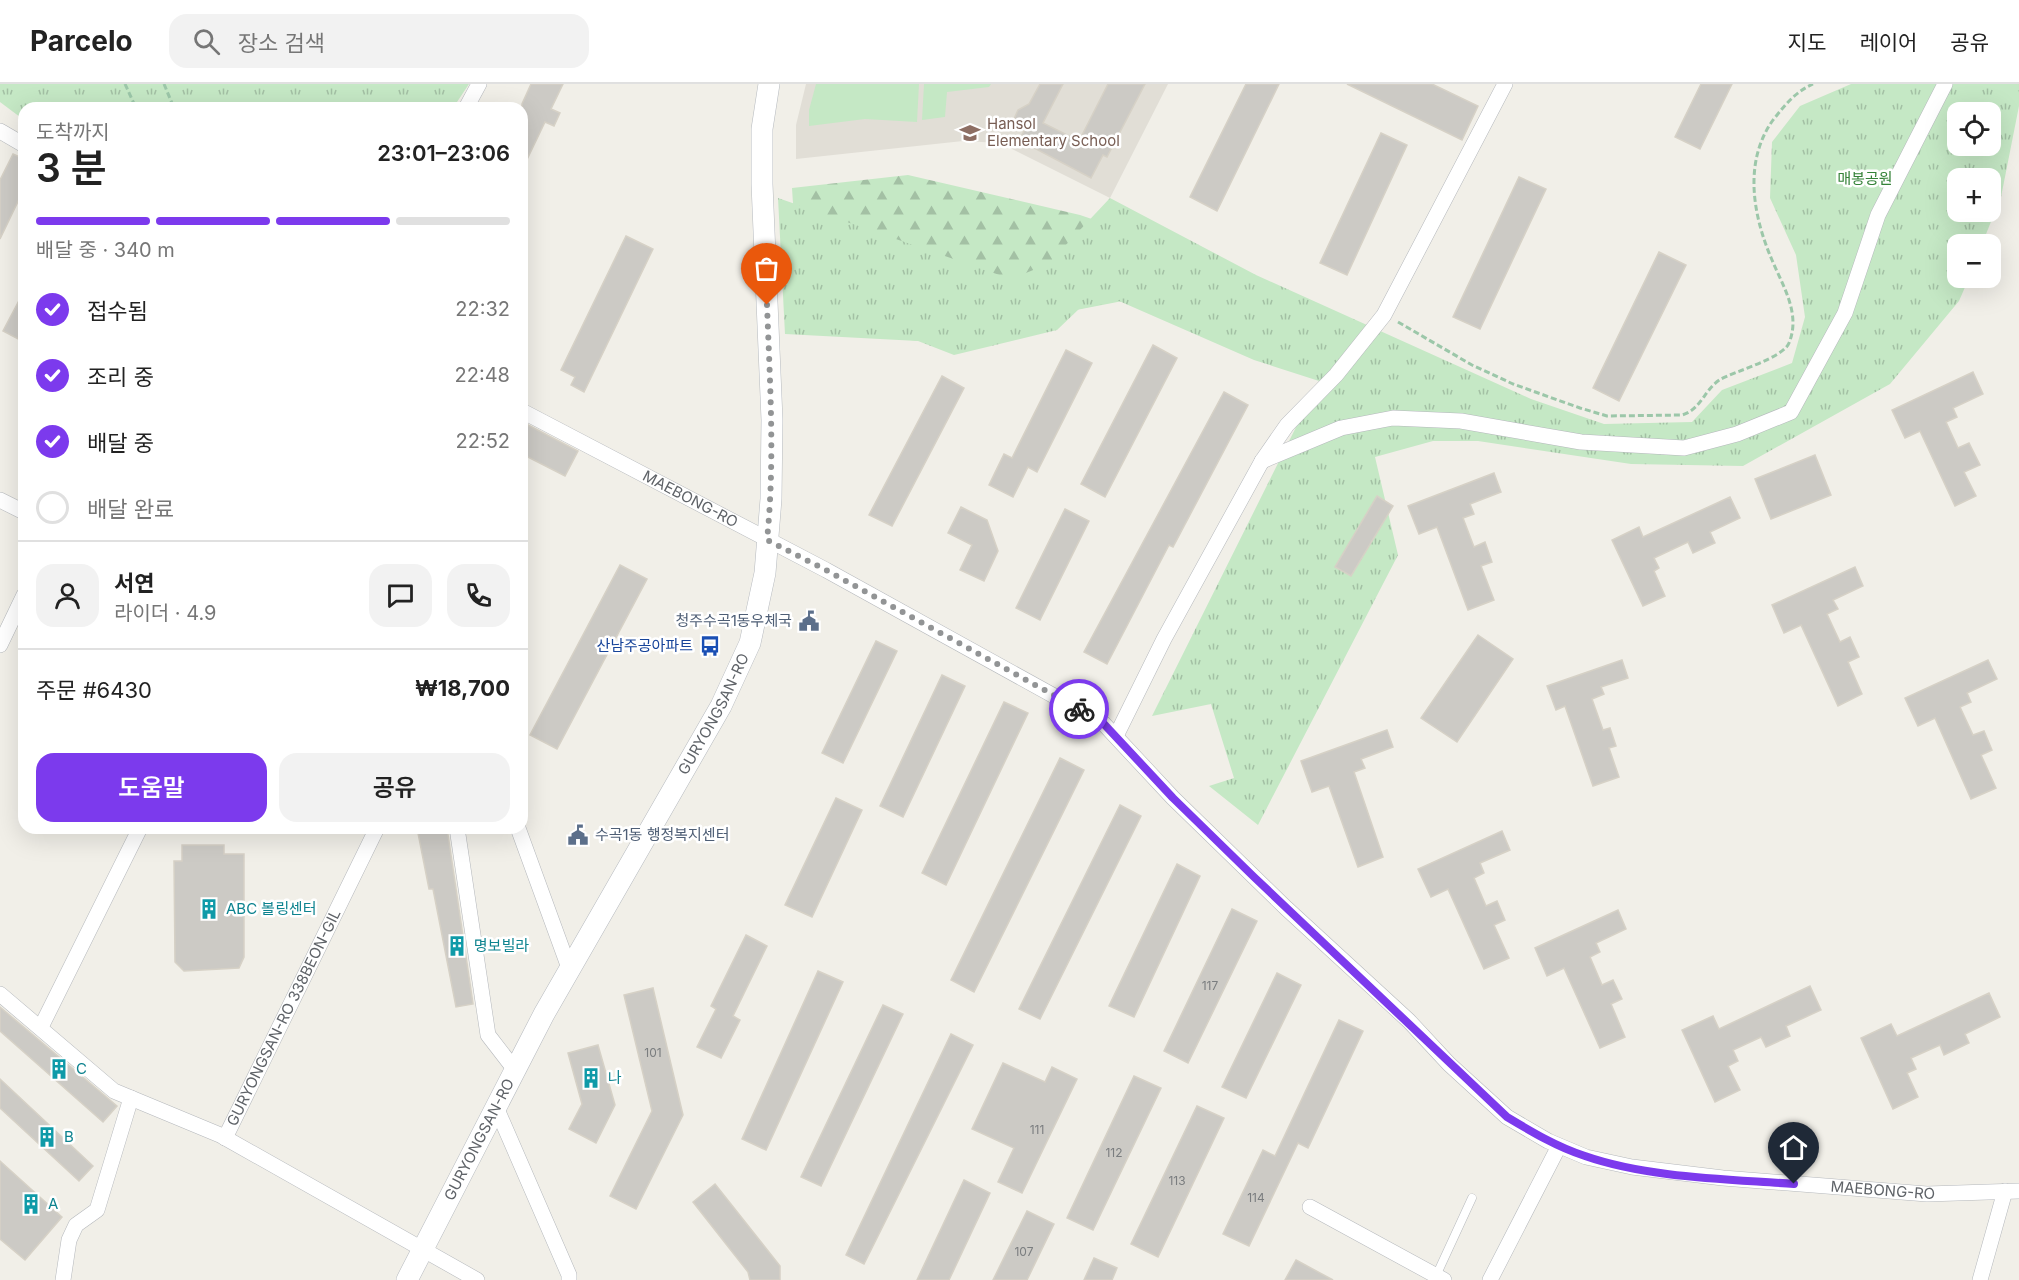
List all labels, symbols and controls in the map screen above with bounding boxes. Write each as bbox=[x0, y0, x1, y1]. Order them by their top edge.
search box bbox=[169, 14, 589, 68]
text: Parcelo bbox=[30, 24, 133, 58]
icon: search bbox=[190, 25, 223, 58]
text: 장소 검색 bbox=[238, 30, 325, 56]
text: 지도 bbox=[1788, 30, 1826, 55]
text: 레이어 bbox=[1859, 30, 1917, 55]
text: 공유 bbox=[1950, 30, 1989, 55]
map controls bbox=[1947, 102, 2001, 288]
button: locate bbox=[1947, 102, 2001, 156]
place label: Hansol Elementary School bbox=[987, 114, 1120, 150]
text: 도착까지 bbox=[36, 120, 110, 144]
school or university icon: Hansol Elementary School bbox=[958, 121, 982, 145]
text: 23:01–23:06 bbox=[377, 140, 510, 166]
text: 3 분 bbox=[36, 144, 107, 191]
button: + bbox=[1947, 168, 2001, 222]
park label: 매봉공원 bbox=[1837, 169, 1893, 188]
button: − bbox=[1947, 234, 2001, 288]
text: 배달 중 · 340 m bbox=[36, 238, 175, 262]
pin bbox=[741, 243, 792, 305]
icon: bag bbox=[750, 252, 783, 285]
icon: check bbox=[36, 293, 69, 326]
text: 22:32 bbox=[455, 297, 510, 321]
text: 접수됨 bbox=[87, 298, 148, 324]
icon: check bbox=[36, 359, 69, 392]
text: 22:48 bbox=[455, 363, 510, 387]
text: 조리 중 bbox=[87, 364, 154, 390]
icon: check bbox=[36, 425, 69, 458]
text: 22:52 bbox=[455, 429, 510, 453]
text: 배달 중 bbox=[87, 430, 154, 456]
street label: MAEBONG-RO bbox=[640, 466, 741, 531]
text: 배달 완료 bbox=[87, 496, 174, 522]
button: person bbox=[36, 564, 99, 627]
button: chat bbox=[369, 564, 432, 627]
button: phone bbox=[447, 564, 510, 627]
text: 서연 bbox=[114, 570, 154, 596]
text: 라이더 · 4.9 bbox=[114, 601, 217, 625]
public building icon: 청주수곡1동우체국 bbox=[797, 609, 821, 633]
place label: 청주수곡1동우체국 bbox=[675, 611, 792, 630]
bus stop icon: 산남주공아파트 bbox=[698, 634, 722, 658]
place label: 산남주공아파트 bbox=[596, 636, 693, 655]
street label: GURYONGSAN-RO bbox=[674, 650, 753, 778]
text: ₩18,700 bbox=[415, 675, 510, 701]
text: 주문 #6430 bbox=[36, 677, 152, 703]
courier bbox=[1049, 679, 1109, 739]
icon: bike bbox=[1063, 693, 1096, 726]
button: 도움말 bbox=[36, 753, 267, 822]
button: 공유 bbox=[279, 753, 510, 822]
public building icon: 수곡1동 행정복지센터 bbox=[566, 823, 590, 847]
place label: 수곡1동 행정복지센터 bbox=[595, 825, 730, 844]
building icon: ABC 볼링센터 bbox=[197, 897, 221, 921]
place label: ABC 볼링센터 bbox=[226, 899, 317, 918]
street label: GURYONGSAN-RO 338BEON-GIL bbox=[222, 906, 345, 1129]
building icon: 명보빌라 bbox=[445, 934, 469, 958]
place label: 명보빌라 bbox=[474, 936, 529, 955]
house number: 117 bbox=[1202, 978, 1218, 993]
house number: 101 bbox=[644, 1045, 662, 1060]
building icon: C bbox=[47, 1057, 71, 1081]
place label: C bbox=[76, 1059, 87, 1078]
building icon: 나 bbox=[579, 1066, 603, 1090]
place label: 나 bbox=[608, 1068, 622, 1087]
street label: GURYONGSAN-RO bbox=[440, 1075, 518, 1204]
house number: 111 bbox=[1030, 1122, 1044, 1137]
pin bbox=[1768, 1122, 1819, 1184]
building icon: B bbox=[35, 1125, 59, 1149]
place label: B bbox=[64, 1127, 74, 1146]
icon: home bbox=[1777, 1131, 1810, 1164]
house number: 112 bbox=[1105, 1145, 1123, 1160]
house number: 113 bbox=[1168, 1173, 1186, 1188]
street label: MAEBONG-RO bbox=[1830, 1176, 1935, 1203]
house number: 114 bbox=[1247, 1190, 1265, 1205]
building icon: A bbox=[19, 1192, 43, 1216]
place label: A bbox=[48, 1194, 58, 1213]
house number: 107 bbox=[1014, 1244, 1034, 1259]

